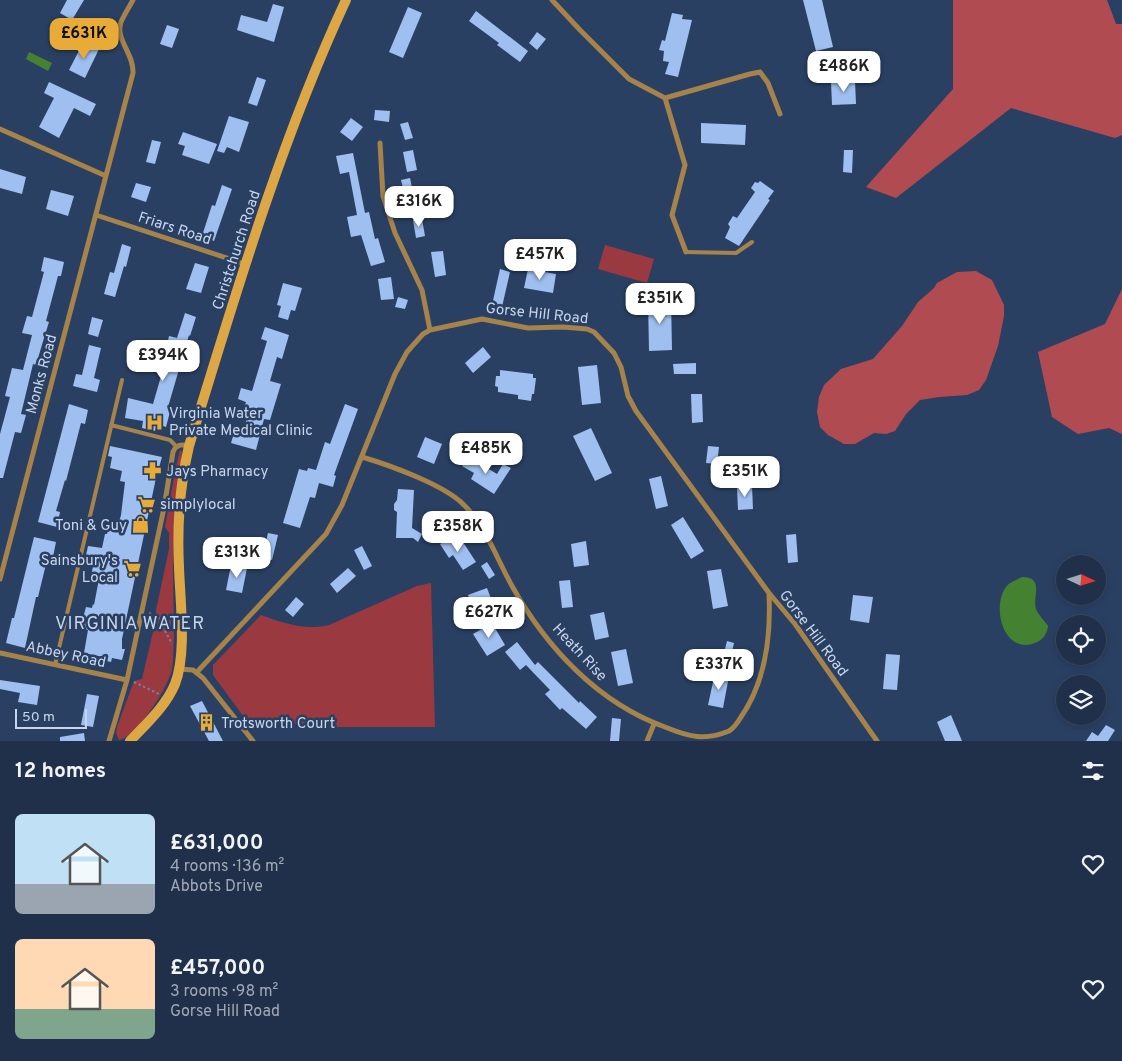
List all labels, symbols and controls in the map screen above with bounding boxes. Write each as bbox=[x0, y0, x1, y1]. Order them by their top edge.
pin: £631K bbox=[49, 18, 119, 60]
text: £631K bbox=[61, 24, 107, 44]
pin: £486K bbox=[809, 51, 879, 93]
text: £486K bbox=[818, 57, 870, 77]
pin: £316K bbox=[384, 186, 454, 228]
street label: Christchurch Road bbox=[209, 188, 266, 313]
text: £316K bbox=[396, 192, 442, 212]
street label: Friars Road bbox=[135, 209, 214, 250]
pin: £457K bbox=[505, 238, 575, 281]
text: £457K bbox=[515, 245, 565, 265]
pin: £351K bbox=[625, 282, 695, 325]
text: £351K bbox=[637, 289, 683, 309]
street label: Gorse Hill Road bbox=[485, 300, 589, 329]
street label: Monks Road bbox=[23, 332, 62, 416]
pin: £394K bbox=[128, 340, 198, 382]
text: £394K bbox=[138, 346, 188, 366]
place label: Virginia Water Private Medical Clinic bbox=[169, 405, 313, 441]
hospital icon: Virginia Water Private Medical Clinic bbox=[145, 412, 165, 432]
pin: £485K bbox=[451, 432, 521, 475]
text: £485K bbox=[460, 439, 512, 459]
pin: £351K bbox=[710, 456, 780, 498]
pharmacy icon: Jays Pharmacy bbox=[142, 461, 162, 481]
text: £351K bbox=[722, 462, 768, 482]
place label: Jays Pharmacy bbox=[166, 463, 269, 482]
supermarket icon: simplylocal bbox=[136, 494, 156, 514]
place label: simplylocal bbox=[160, 496, 236, 515]
pin: £358K bbox=[423, 510, 493, 553]
shop icon: Toni & Guy bbox=[131, 515, 151, 535]
place label: Toni & Guy bbox=[55, 517, 127, 536]
text: £358K bbox=[433, 517, 483, 537]
pin: £313K bbox=[202, 536, 272, 579]
text: £313K bbox=[214, 543, 260, 563]
place label: Sainsbury's Local bbox=[41, 552, 118, 588]
north arrow bbox=[1056, 555, 1106, 605]
map controls bbox=[1056, 555, 1106, 725]
supermarket icon: Sainsbury's Local bbox=[122, 559, 142, 579]
street label: Gorse Hill Road bbox=[774, 587, 851, 681]
pin: £627K bbox=[454, 596, 524, 639]
text: £627K bbox=[465, 603, 514, 623]
district label: VIRGINIA WATER bbox=[55, 613, 205, 636]
button: locate bbox=[1056, 615, 1106, 665]
street label: Heath Rise bbox=[547, 620, 610, 686]
street label: Abbey Road bbox=[24, 638, 107, 673]
pin: £337K bbox=[684, 648, 754, 691]
text: £337K bbox=[695, 655, 743, 675]
button: layers bbox=[1056, 675, 1106, 725]
scale bar bbox=[15, 706, 88, 729]
text: 50 m bbox=[22, 709, 55, 726]
building icon: Trotsworth Court bbox=[197, 713, 217, 733]
place label: Trotsworth Court bbox=[221, 715, 335, 734]
icon: filters bbox=[1079, 757, 1107, 785]
text: 12 homes bbox=[15, 758, 106, 785]
text: £631,000 bbox=[170, 830, 264, 857]
icon: home bbox=[55, 834, 115, 894]
icon: heart bbox=[1079, 850, 1107, 878]
text: 4 rooms · 136 m² bbox=[170, 857, 284, 877]
text: Abbots Drive bbox=[170, 877, 263, 897]
text: £457,000 bbox=[170, 955, 265, 982]
icon: home bbox=[55, 959, 115, 1019]
icon: heart bbox=[1079, 975, 1107, 1003]
text: 3 rooms · 98 m² bbox=[170, 982, 278, 1002]
text: Gorse Hill Road bbox=[170, 1002, 280, 1022]

